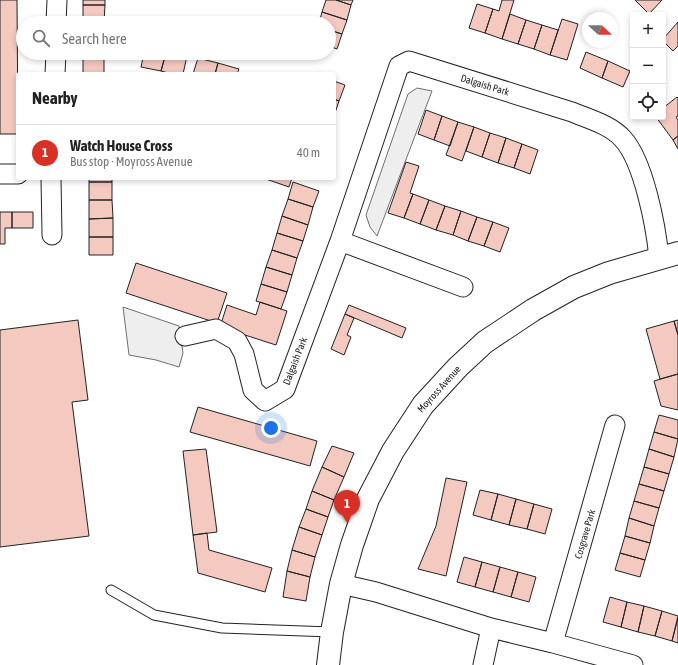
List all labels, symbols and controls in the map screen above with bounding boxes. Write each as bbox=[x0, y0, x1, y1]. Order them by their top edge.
north arrow bbox=[582, 12, 618, 48]
map controls bbox=[630, 12, 666, 120]
button: + bbox=[630, 12, 666, 48]
search box bbox=[16, 16, 336, 60]
icon: search bbox=[30, 27, 52, 49]
text: Search here bbox=[62, 30, 127, 47]
button: − bbox=[630, 48, 666, 84]
street label: Dalgaish Park bbox=[459, 72, 511, 98]
button: locate bbox=[630, 84, 666, 120]
text: Nearby bbox=[32, 88, 78, 108]
text: Watch House Cross bbox=[70, 137, 172, 154]
text: 1 bbox=[42, 145, 48, 160]
text: 40 m bbox=[297, 145, 320, 160]
text: Bus stop · Moyross Avenue bbox=[70, 154, 193, 169]
street label: Dalgaish Park bbox=[281, 335, 309, 386]
street label: Moyross Avenue bbox=[415, 363, 463, 415]
your location bbox=[261, 418, 281, 438]
pin: 1 bbox=[334, 490, 360, 523]
street label: Cosgrave Park bbox=[573, 507, 597, 560]

